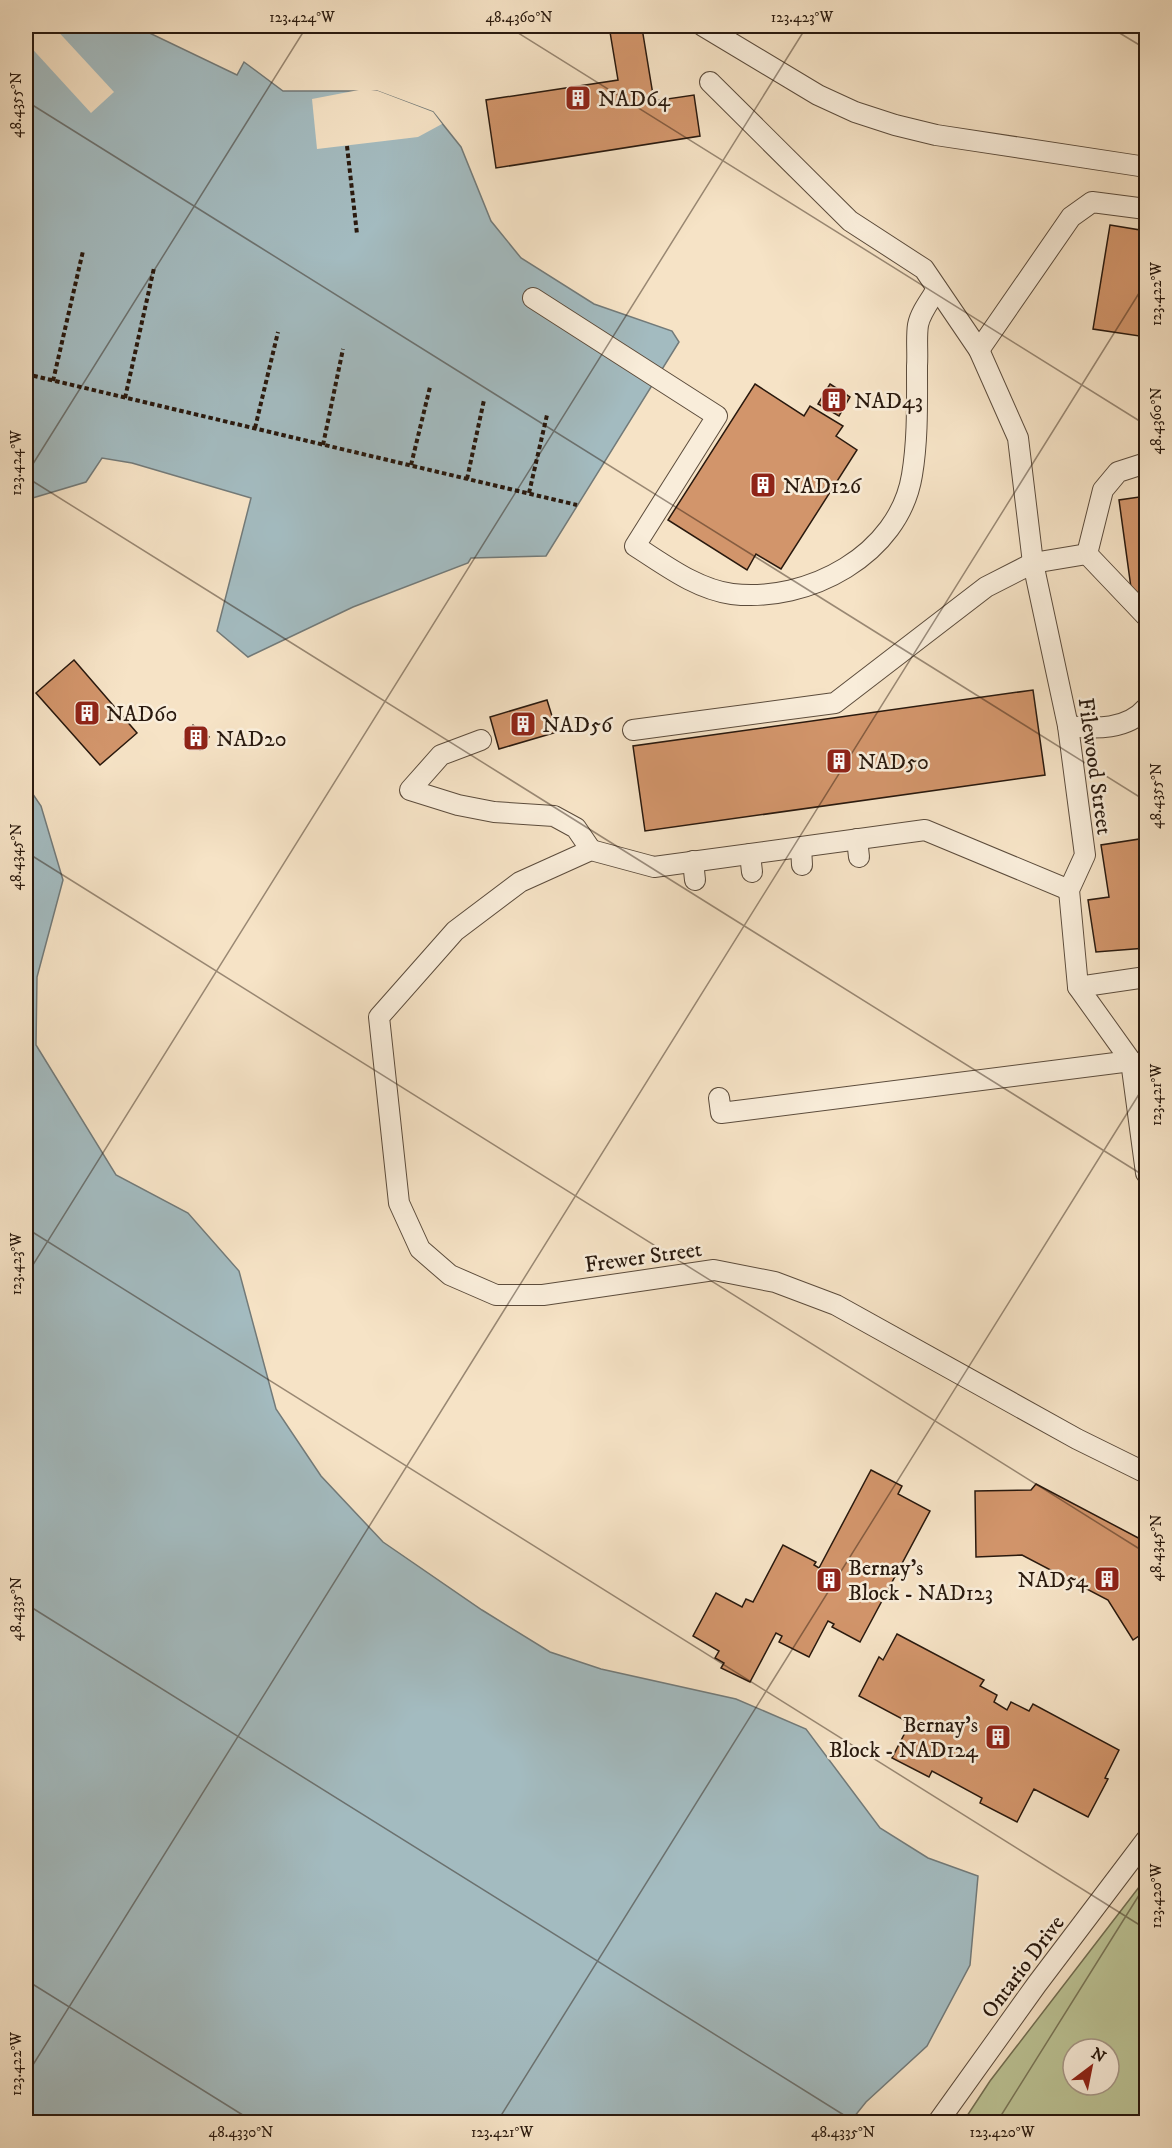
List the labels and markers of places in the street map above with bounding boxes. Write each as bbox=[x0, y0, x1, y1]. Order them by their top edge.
building icon: NAD64 bbox=[563, 83, 593, 113]
place label: NAD64 bbox=[598, 86, 671, 113]
building icon: NAD43 bbox=[819, 385, 849, 415]
place label: NAD43 bbox=[854, 388, 923, 415]
building icon: NAD126 bbox=[748, 470, 778, 500]
place label: NAD126 bbox=[783, 473, 863, 500]
building icon: NAD60 bbox=[72, 698, 102, 728]
place label: NAD60 bbox=[106, 701, 177, 728]
building icon: NAD56 bbox=[508, 709, 538, 739]
place label: NAD56 bbox=[542, 712, 614, 739]
building icon: NAD20 bbox=[181, 723, 211, 753]
place label: NAD20 bbox=[216, 726, 287, 753]
building icon: NAD50 bbox=[824, 746, 854, 776]
place label: NAD50 bbox=[858, 749, 929, 776]
place label: Bernay's Block - NAD123 bbox=[848, 1555, 993, 1607]
building icon: NAD54 bbox=[1092, 1564, 1122, 1594]
building icon: Bernay's Block - NAD123 bbox=[814, 1565, 844, 1595]
place label: NAD54 bbox=[1018, 1567, 1089, 1594]
place label: Bernay's Block - NAD124 bbox=[829, 1712, 979, 1764]
building icon: Bernay's Block - NAD124 bbox=[983, 1722, 1013, 1752]

